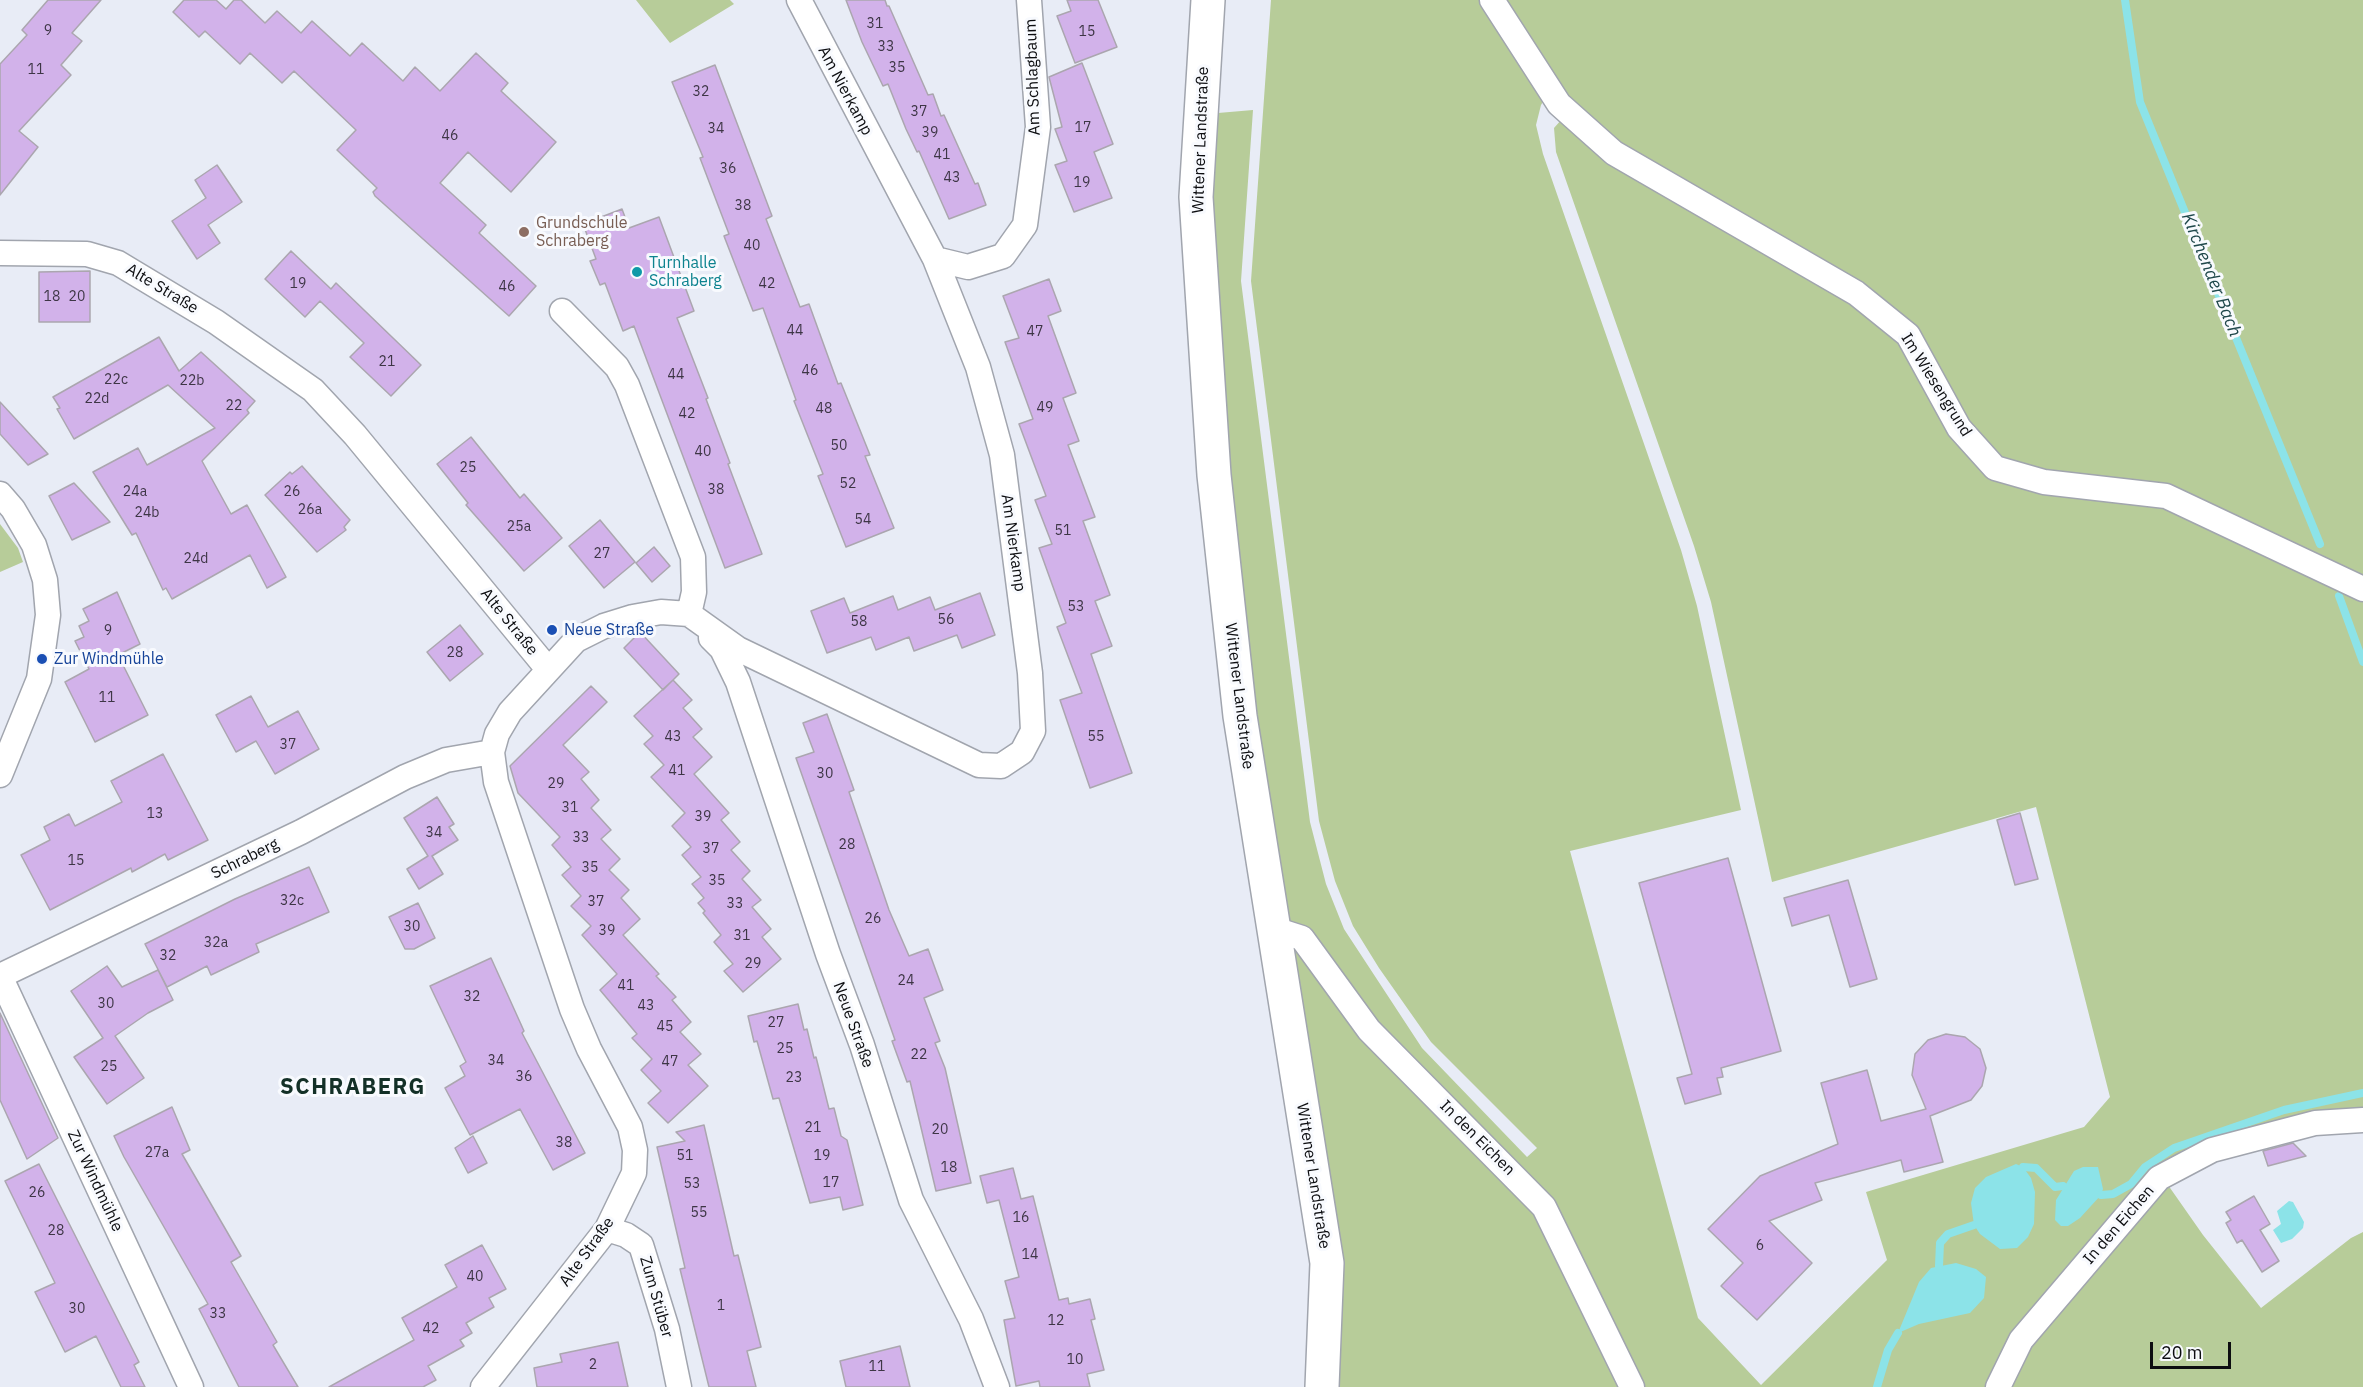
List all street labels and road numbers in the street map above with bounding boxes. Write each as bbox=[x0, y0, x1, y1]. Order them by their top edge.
street label: Am Schlagbaum bbox=[1021, 18, 1045, 136]
street label: Am Nierkamp bbox=[813, 43, 877, 139]
street label: Wittener Landstraße bbox=[1189, 66, 1213, 214]
street label: Alte Straße bbox=[122, 260, 202, 318]
street label: Im Wiesengrund bbox=[1896, 330, 1976, 440]
street label: Am Nierkamp bbox=[997, 493, 1029, 593]
street label: Alte Straße bbox=[476, 585, 542, 659]
street label: Wittener Landstraße bbox=[1221, 622, 1257, 770]
street label: Schraberg bbox=[208, 834, 282, 884]
street label: Neue Straße bbox=[829, 979, 877, 1071]
street label: In den Eichen bbox=[1435, 1096, 1519, 1180]
street label: Wittener Landstraße bbox=[1292, 1102, 1334, 1250]
street label: Zur Windmühle bbox=[63, 1127, 127, 1235]
street label: In den Eichen bbox=[2079, 1182, 2159, 1268]
street label: Alte Straße bbox=[555, 1214, 619, 1290]
street label: Zum Stüber bbox=[635, 1254, 677, 1340]

